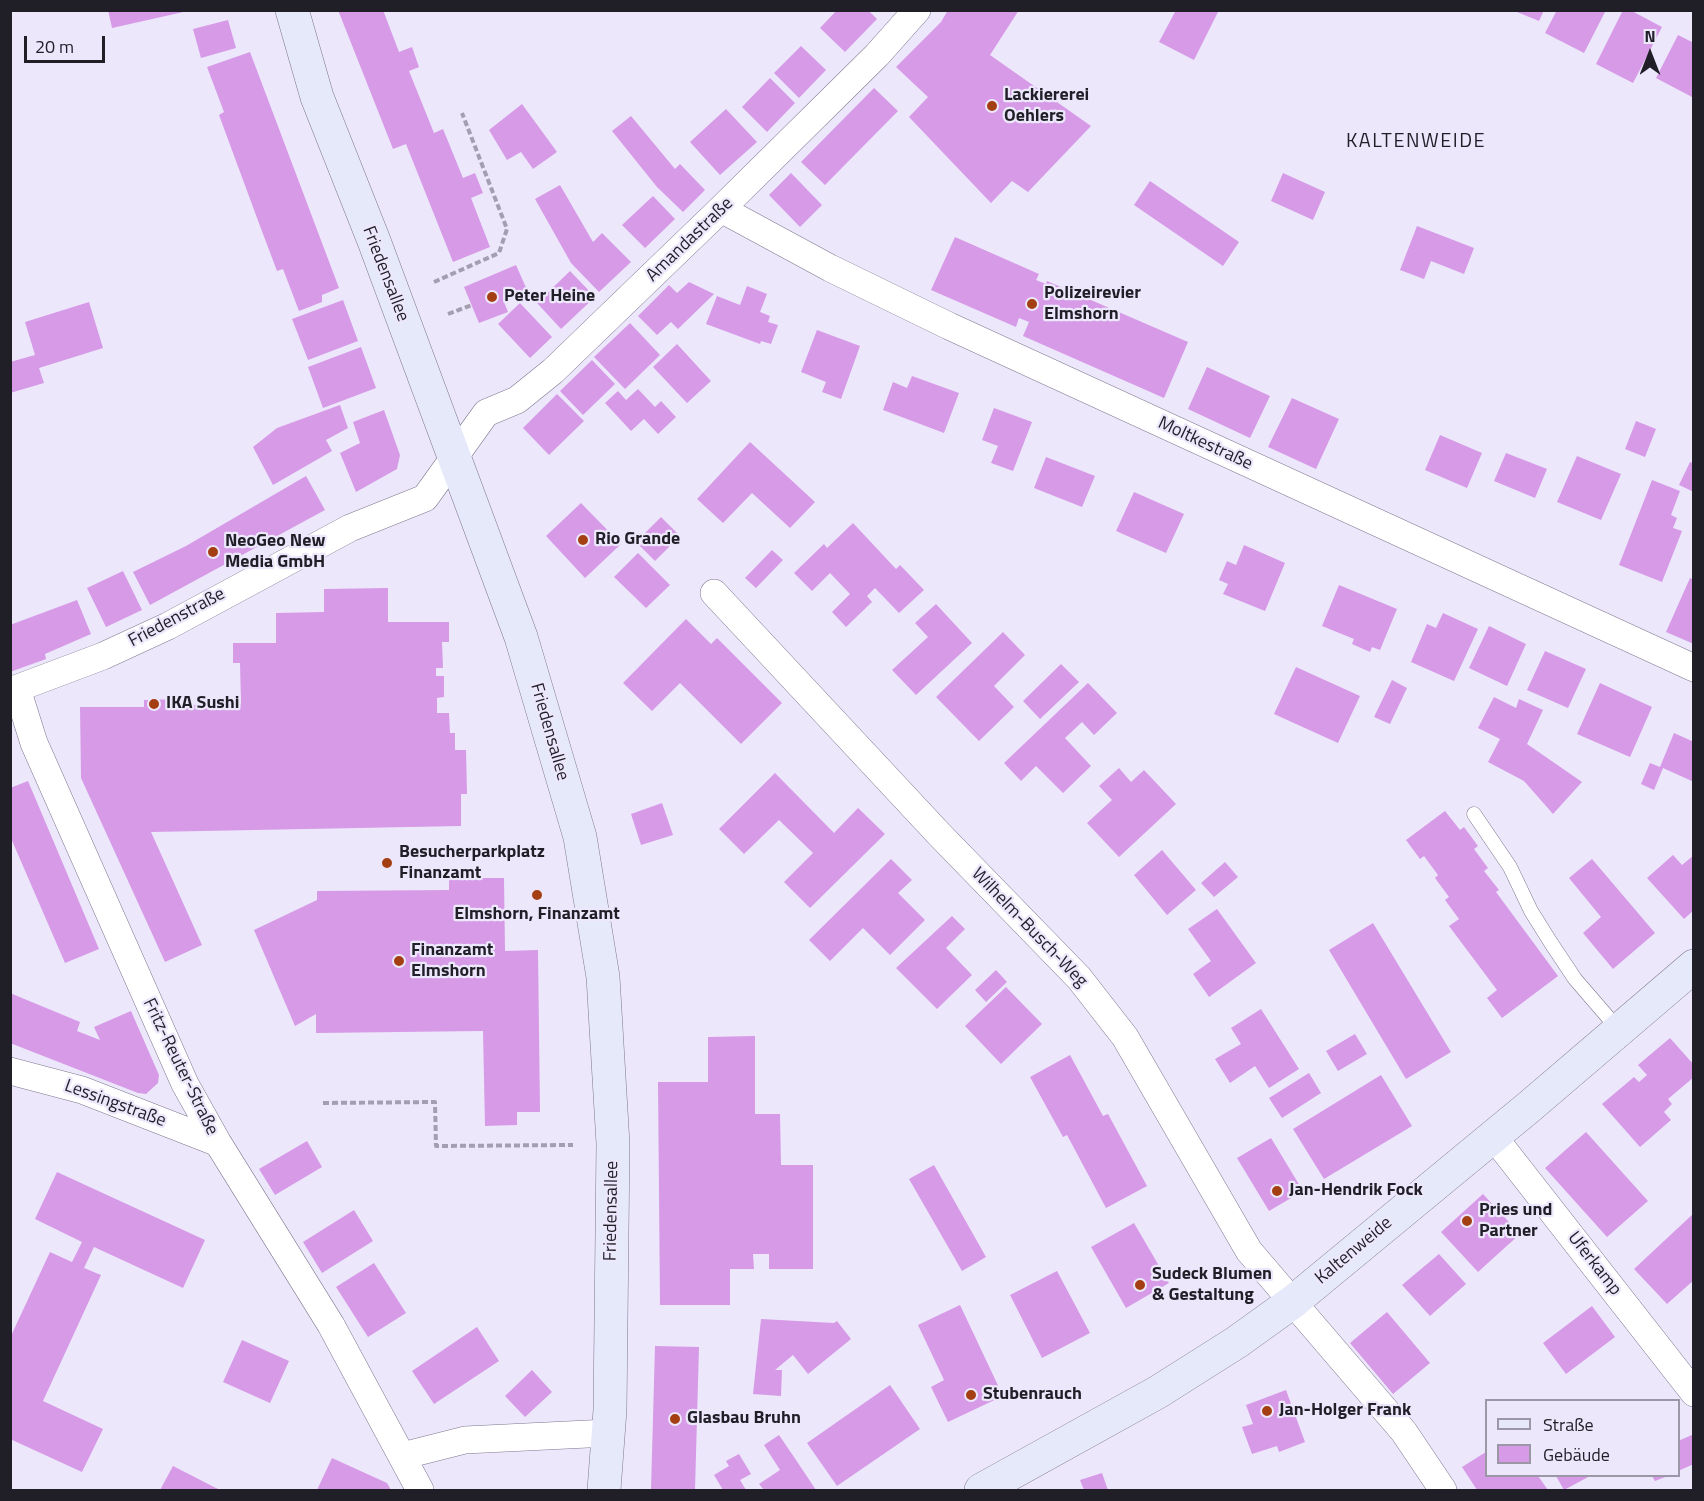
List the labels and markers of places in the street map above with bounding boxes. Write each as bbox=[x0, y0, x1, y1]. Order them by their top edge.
place label: Lackiererei Oehlers bbox=[1004, 85, 1089, 128]
marker: Lackiererei Oehlers bbox=[985, 99, 999, 113]
place label: Polizeirevier Elmshorn bbox=[1044, 283, 1141, 326]
place label: Peter Heine bbox=[504, 286, 595, 308]
marker: Peter Heine bbox=[485, 290, 499, 304]
marker: Polizeirevier Elmshorn bbox=[1025, 297, 1039, 311]
place label: Rio Grande bbox=[595, 529, 680, 551]
place label: NeoGeo New Media GmbH bbox=[225, 531, 325, 574]
marker: Rio Grande bbox=[576, 533, 590, 547]
marker: NeoGeo New Media GmbH bbox=[206, 545, 220, 559]
place label: IKA Sushi bbox=[166, 693, 239, 715]
marker: IKA Sushi bbox=[147, 697, 161, 711]
place label: Besucherparkplatz Finanzamt bbox=[399, 842, 545, 884]
marker: Besucherparkplatz Finanzamt bbox=[380, 856, 394, 870]
marker: Elmshorn, Finanzamt bbox=[530, 888, 544, 902]
place label: Elmshorn, Finanzamt bbox=[454, 904, 620, 926]
place label: Finanzamt Elmshorn bbox=[411, 940, 493, 982]
marker: Finanzamt Elmshorn bbox=[392, 954, 406, 968]
place label: Jan-Hendrik Fock bbox=[1289, 1180, 1423, 1202]
marker: Jan-Hendrik Fock bbox=[1270, 1184, 1284, 1198]
place label: Pries und Partner bbox=[1479, 1200, 1552, 1242]
marker: Pries und Partner bbox=[1460, 1214, 1474, 1228]
place label: Sudeck Blumen & Gestaltung bbox=[1152, 1264, 1272, 1306]
marker: Sudeck Blumen & Gestaltung bbox=[1133, 1278, 1147, 1292]
place label: Stubenrauch bbox=[983, 1384, 1082, 1406]
marker: Stubenrauch bbox=[964, 1388, 978, 1402]
place label: Jan-Holger Frank bbox=[1279, 1400, 1411, 1422]
marker: Jan-Holger Frank bbox=[1260, 1404, 1274, 1418]
place label: Glasbau Bruhn bbox=[687, 1408, 801, 1430]
marker: Glasbau Bruhn bbox=[668, 1412, 682, 1426]

